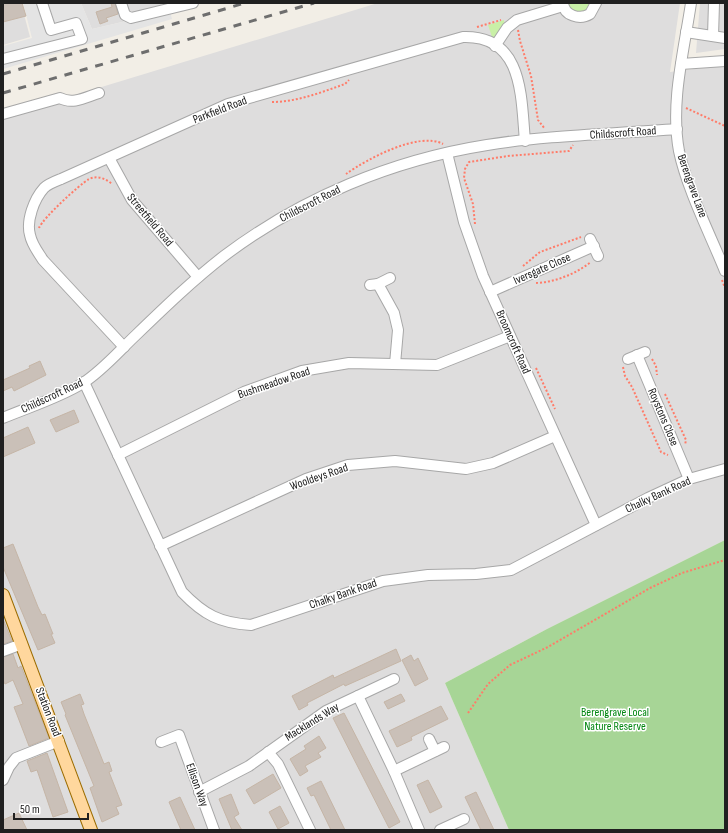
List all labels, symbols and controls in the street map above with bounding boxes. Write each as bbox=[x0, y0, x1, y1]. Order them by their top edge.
street label: Parkfield Road bbox=[191, 93, 249, 127]
street label: Childscroft Road bbox=[589, 123, 657, 143]
street label: Berengrave Lane bbox=[674, 152, 710, 220]
street label: Childscroft Road bbox=[277, 182, 343, 226]
street label: Streetfield Road bbox=[124, 190, 176, 250]
street label: Iversgate Close bbox=[511, 250, 573, 288]
street label: Broomcroft Road bbox=[492, 308, 534, 376]
street label: Bushmeadow Road bbox=[236, 364, 312, 402]
street label: Childscroft Road bbox=[19, 375, 85, 417]
street label: Roystons Close bbox=[644, 386, 682, 448]
street label: Wooldeys Road bbox=[288, 460, 350, 494]
street label: Chalky Bank Road bbox=[623, 473, 693, 517]
street label: Chalky Bank Road bbox=[307, 575, 379, 613]
street label: Station Road bbox=[32, 685, 64, 739]
street label: Macklands Way bbox=[282, 699, 342, 745]
park label: Berengrave Local Nature Reserve bbox=[581, 705, 649, 734]
street label: Ellison Way bbox=[182, 761, 212, 809]
scale bar bbox=[14, 795, 88, 821]
text: 50 m bbox=[20, 802, 40, 817]

